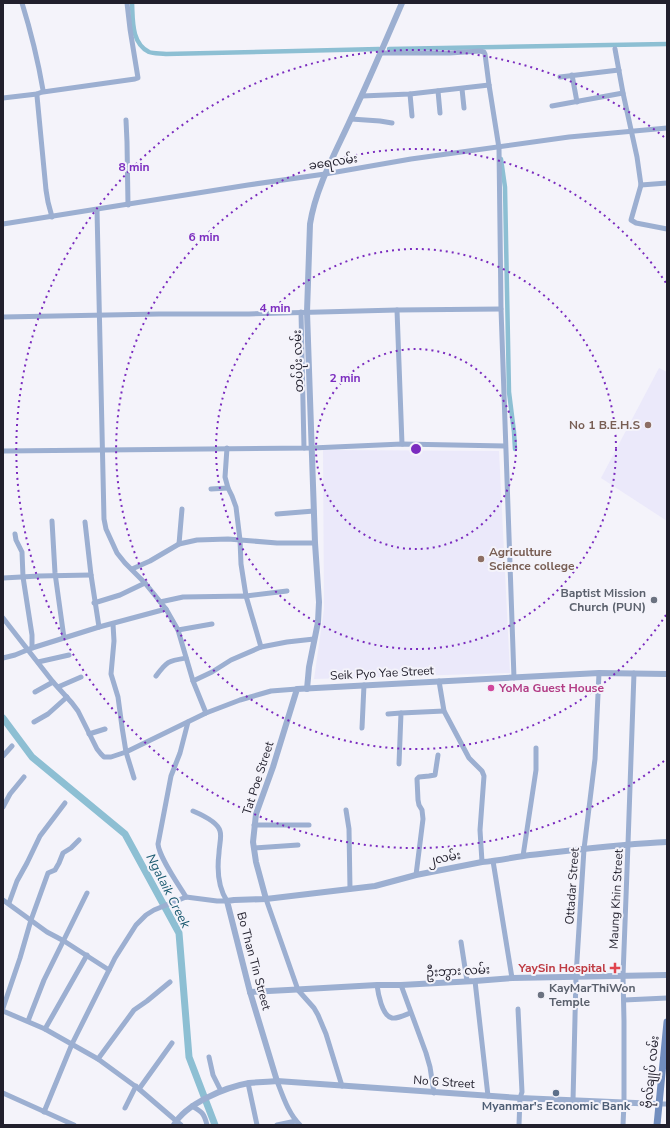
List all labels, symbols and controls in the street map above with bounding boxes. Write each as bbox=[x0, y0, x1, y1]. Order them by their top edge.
street label: ခရေလမ်း bbox=[307, 149, 359, 176]
text: 8 min bbox=[118, 159, 150, 175]
text: 6 min bbox=[188, 229, 220, 245]
text: 4 min bbox=[259, 300, 291, 316]
street label: တပ်ပိုး လမ်း bbox=[288, 329, 309, 393]
text: 2 min bbox=[329, 370, 361, 386]
place label: No 1 B.E.H.S bbox=[569, 417, 640, 433]
marker: No 1 B.E.H.S bbox=[643, 420, 653, 430]
centre of rings bbox=[409, 442, 423, 456]
place label: Agriculture Science college bbox=[489, 544, 575, 574]
marker: Agriculture Science college bbox=[476, 554, 486, 564]
place label: Baptist Mission Church (PUN) bbox=[561, 585, 646, 615]
marker: Baptist Mission Church (PUN) bbox=[649, 595, 659, 605]
street label: Seik Pyo Yae Street bbox=[330, 662, 435, 684]
place label: YoMa Guest House bbox=[498, 680, 604, 696]
marker: YoMa Guest House bbox=[486, 683, 496, 693]
street label: Tat Poe Street bbox=[239, 739, 278, 817]
street label: ၂လမ်း bbox=[426, 846, 463, 871]
street label: Ottadar Street bbox=[561, 846, 583, 925]
street label: Maung Khin Street bbox=[605, 848, 627, 949]
water label: Ngalaik Creek bbox=[142, 851, 195, 932]
street label: Bo Than Tin Street bbox=[233, 910, 275, 1013]
street label: ဦးဘွား လမ်း bbox=[426, 960, 491, 983]
place label: YaySin Hospital bbox=[518, 960, 606, 976]
marker: YaySin Hospital bbox=[609, 962, 621, 974]
place label: KayMarThiWon Temple bbox=[549, 980, 636, 1010]
marker: KayMarThiWon Temple bbox=[536, 990, 546, 1000]
street label: ဗိုလ်ချုပ် လမ်း bbox=[638, 1035, 665, 1109]
street label: No 6 Street bbox=[413, 1072, 476, 1092]
marker: Myanmar's Economic Bank bbox=[551, 1088, 561, 1098]
place label: Myanmar's Economic Bank bbox=[482, 1098, 631, 1114]

